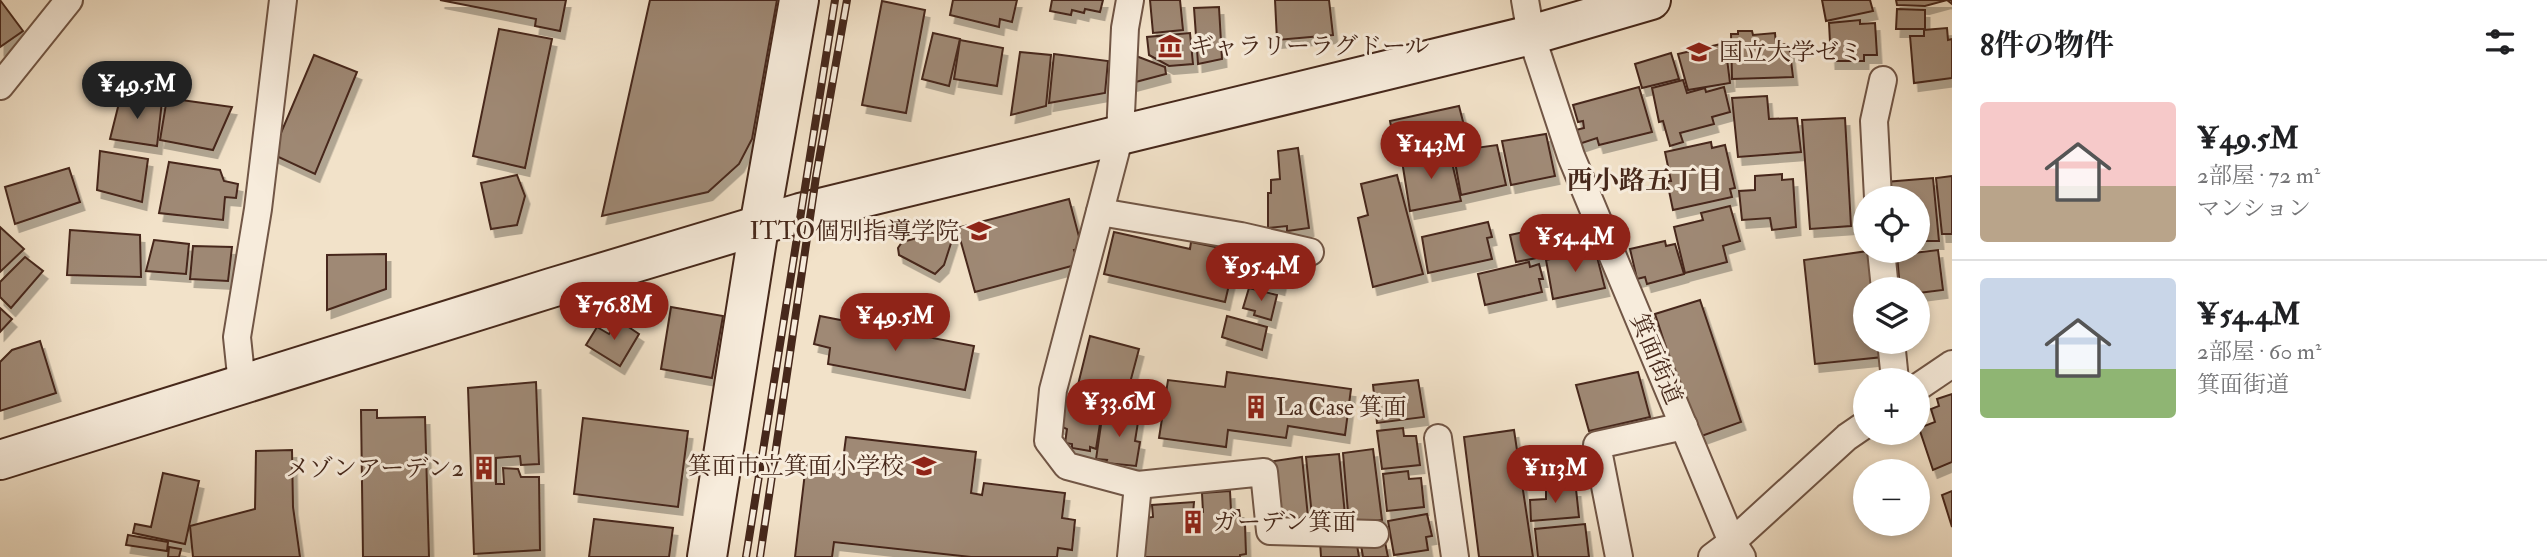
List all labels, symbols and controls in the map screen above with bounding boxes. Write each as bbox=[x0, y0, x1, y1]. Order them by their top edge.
icon: filters bbox=[2481, 23, 2519, 61]
text: 8件の物件 bbox=[1980, 27, 2114, 64]
place label: ギャラリーラグドール bbox=[1190, 31, 1430, 62]
museum icon: ギャラリーラグドール bbox=[1156, 32, 1184, 60]
place label: 国立大学ゼミ bbox=[1719, 37, 1863, 68]
school or university icon: 国立大学ゼミ bbox=[1685, 38, 1713, 66]
pin: ¥49.5M bbox=[80, 61, 194, 121]
text: ¥49.5M bbox=[98, 69, 176, 98]
text: ¥49.5M bbox=[2197, 120, 2299, 157]
pin: ¥143M bbox=[1382, 122, 1480, 181]
text: ¥143M bbox=[1397, 129, 1465, 158]
icon: home bbox=[2036, 130, 2120, 214]
text: 2部屋 · 72 m² bbox=[2197, 161, 2320, 190]
district label: 西小路五丁目 bbox=[1567, 165, 1723, 197]
map controls bbox=[1853, 186, 1930, 536]
button: locate bbox=[1853, 186, 1930, 263]
text: マンション bbox=[2197, 194, 2311, 223]
pin: ¥54.4M bbox=[1518, 215, 1632, 274]
place label: ITTO個別指導学院 bbox=[750, 216, 959, 247]
school or university icon: ITTO個別指導学院 bbox=[965, 217, 993, 245]
text: ¥54.4M bbox=[1535, 222, 1615, 251]
pin: ¥95.4M bbox=[1204, 244, 1318, 303]
text: ¥95.4M bbox=[1222, 251, 1300, 280]
button: layers bbox=[1853, 277, 1930, 354]
pin: ¥76.8M bbox=[557, 282, 671, 342]
text: ¥76.8M bbox=[576, 290, 652, 319]
pin: ¥49.5M bbox=[838, 294, 952, 353]
text: ¥54.4M bbox=[2197, 296, 2300, 333]
text: ¥49.5M bbox=[856, 301, 934, 330]
icon: home bbox=[2036, 306, 2120, 390]
street label: 箕面街道 bbox=[1623, 309, 1689, 409]
text: 2部屋 · 60 m² bbox=[2197, 337, 2321, 366]
button: + bbox=[1853, 368, 1930, 445]
text: 箕面街道 bbox=[2197, 370, 2289, 399]
pin: ¥33.6M bbox=[1062, 380, 1176, 439]
text: ¥33.6M bbox=[1082, 387, 1156, 416]
place label: La Case 箕面 bbox=[1276, 392, 1407, 423]
building icon: La Case 箕面 bbox=[1242, 393, 1270, 421]
pin: ¥113M bbox=[1506, 446, 1604, 505]
place label: 箕面市立箕面小学校 bbox=[688, 451, 904, 482]
school or university icon: 箕面市立箕面小学校 bbox=[910, 452, 938, 480]
place label: メゾンアーデン2 bbox=[286, 453, 464, 484]
text: ¥113M bbox=[1523, 453, 1587, 482]
building icon: メゾンアーデン2 bbox=[470, 454, 498, 482]
button: − bbox=[1853, 459, 1930, 536]
place label: ガーデン箕面 bbox=[1213, 507, 1357, 538]
building icon: ガーデン箕面 bbox=[1179, 508, 1207, 536]

